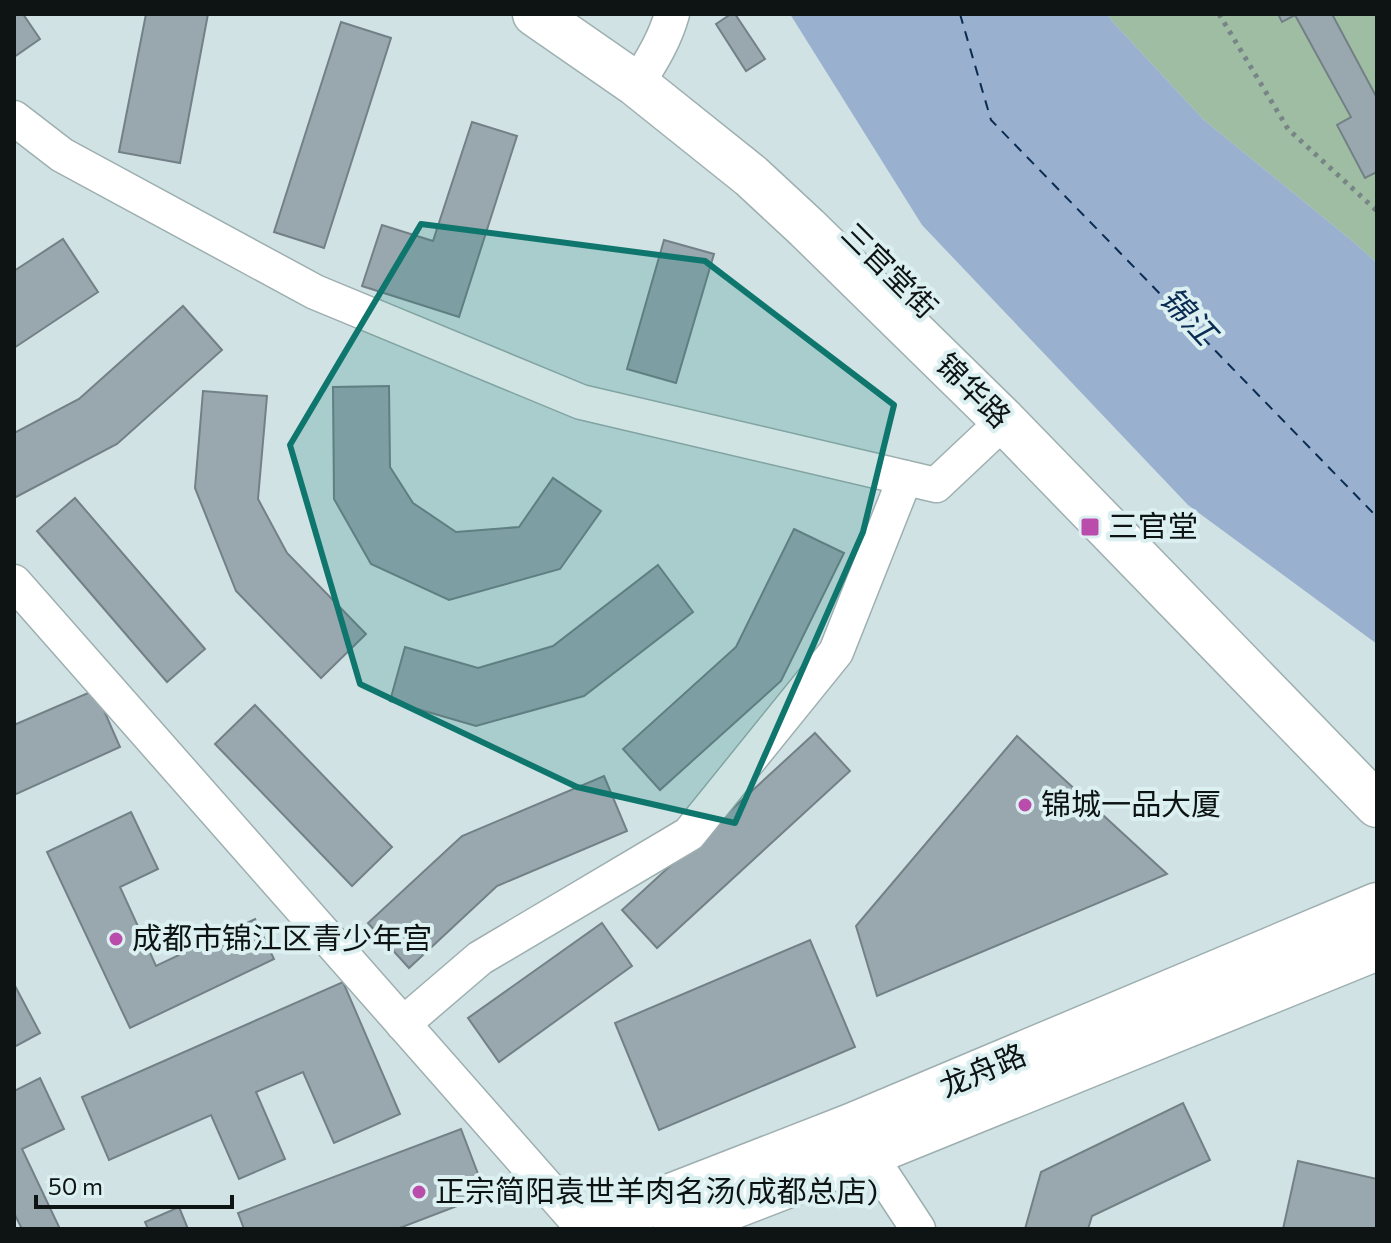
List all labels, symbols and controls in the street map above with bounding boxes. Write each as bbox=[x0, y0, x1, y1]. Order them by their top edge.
street label: 三官堂街 bbox=[835, 214, 946, 325]
water label: 锦江 bbox=[1153, 278, 1228, 354]
street label: 锦华路 bbox=[930, 344, 1020, 434]
place label: 三官堂 bbox=[1108, 506, 1198, 543]
marker: 三官堂 bbox=[1079, 516, 1101, 538]
place label: 锦城一品大厦 bbox=[1041, 784, 1221, 821]
marker: 锦城一品大厦 bbox=[1016, 796, 1034, 814]
place label: 成都市锦江区青少年宫 bbox=[132, 918, 432, 955]
marker: 成都市锦江区青少年宫 bbox=[107, 930, 125, 948]
street label: 龙舟路 bbox=[933, 1034, 1031, 1103]
scale bar bbox=[36, 1159, 232, 1209]
text: 50 m bbox=[48, 1171, 103, 1200]
place label: 正宗简阳袁世羊肉名汤(成都总店) bbox=[435, 1171, 878, 1208]
marker: 正宗简阳袁世羊肉名汤(成都总店) bbox=[410, 1183, 428, 1201]

